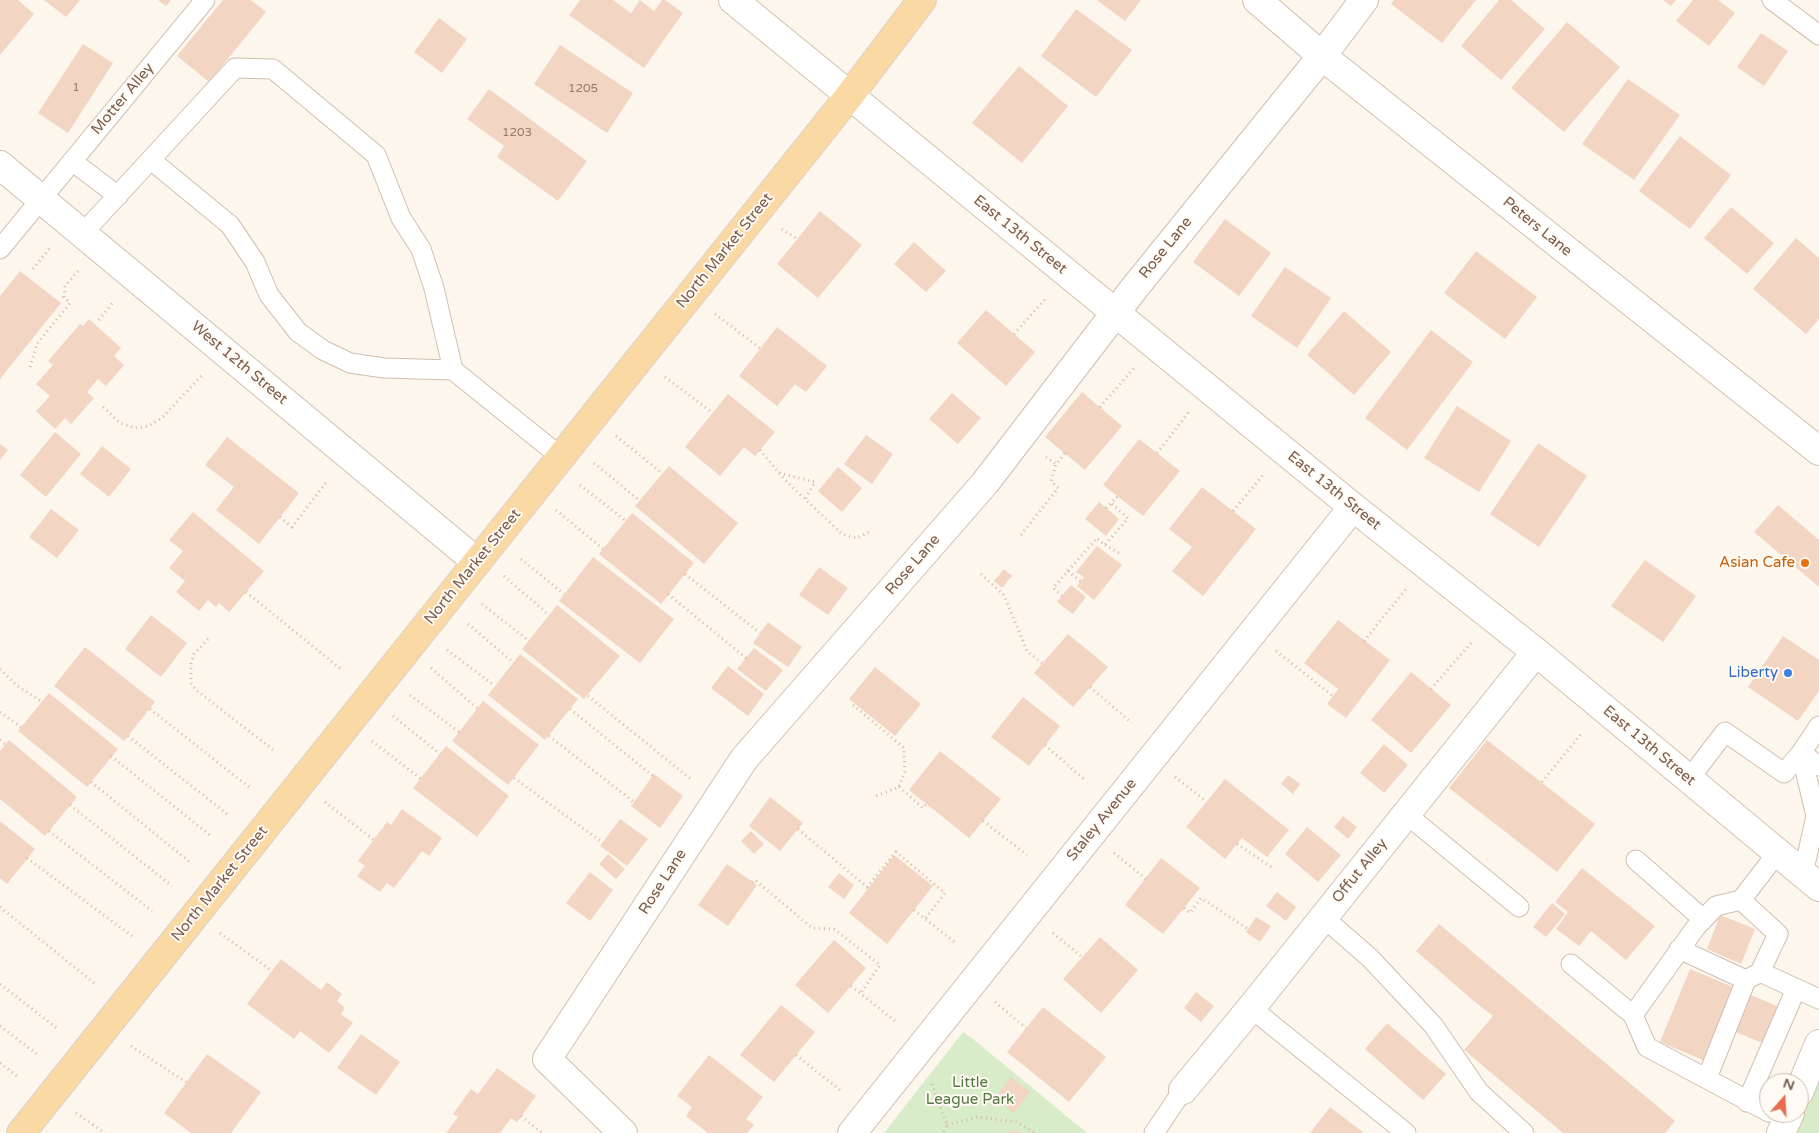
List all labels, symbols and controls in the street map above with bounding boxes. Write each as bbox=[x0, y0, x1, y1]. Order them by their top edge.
street label: Motter Alley bbox=[88, 60, 158, 138]
house number: 1 bbox=[72, 81, 80, 95]
house number: 1205 bbox=[568, 82, 598, 96]
house number: 1203 bbox=[502, 126, 532, 140]
street label: North Market Street bbox=[673, 190, 777, 312]
street label: East 13th Street bbox=[970, 192, 1070, 278]
street label: Peters Lane bbox=[1499, 194, 1575, 260]
street label: Rose Lane bbox=[1136, 214, 1196, 282]
street label: West 12th Street bbox=[187, 317, 291, 409]
street label: East 13th Street bbox=[1284, 448, 1384, 534]
street label: North Market Street bbox=[421, 506, 525, 628]
street label: Rose Lane bbox=[882, 531, 944, 599]
place label: Asian Cafe bbox=[1719, 554, 1795, 572]
marker: Asian Cafe bbox=[1799, 557, 1811, 569]
place label: Liberty bbox=[1728, 664, 1778, 682]
marker: Liberty bbox=[1782, 667, 1794, 679]
street label: East 13th Street bbox=[1599, 702, 1699, 790]
street label: Staley Avenue bbox=[1063, 775, 1141, 865]
street label: North Market Street bbox=[168, 823, 272, 945]
street label: Offut Alley bbox=[1329, 835, 1391, 907]
street label: Rose Lane bbox=[635, 846, 691, 918]
north arrow bbox=[1759, 1073, 1809, 1123]
park label: Little League Park bbox=[926, 1074, 1014, 1109]
text: N bbox=[1781, 1074, 1797, 1094]

